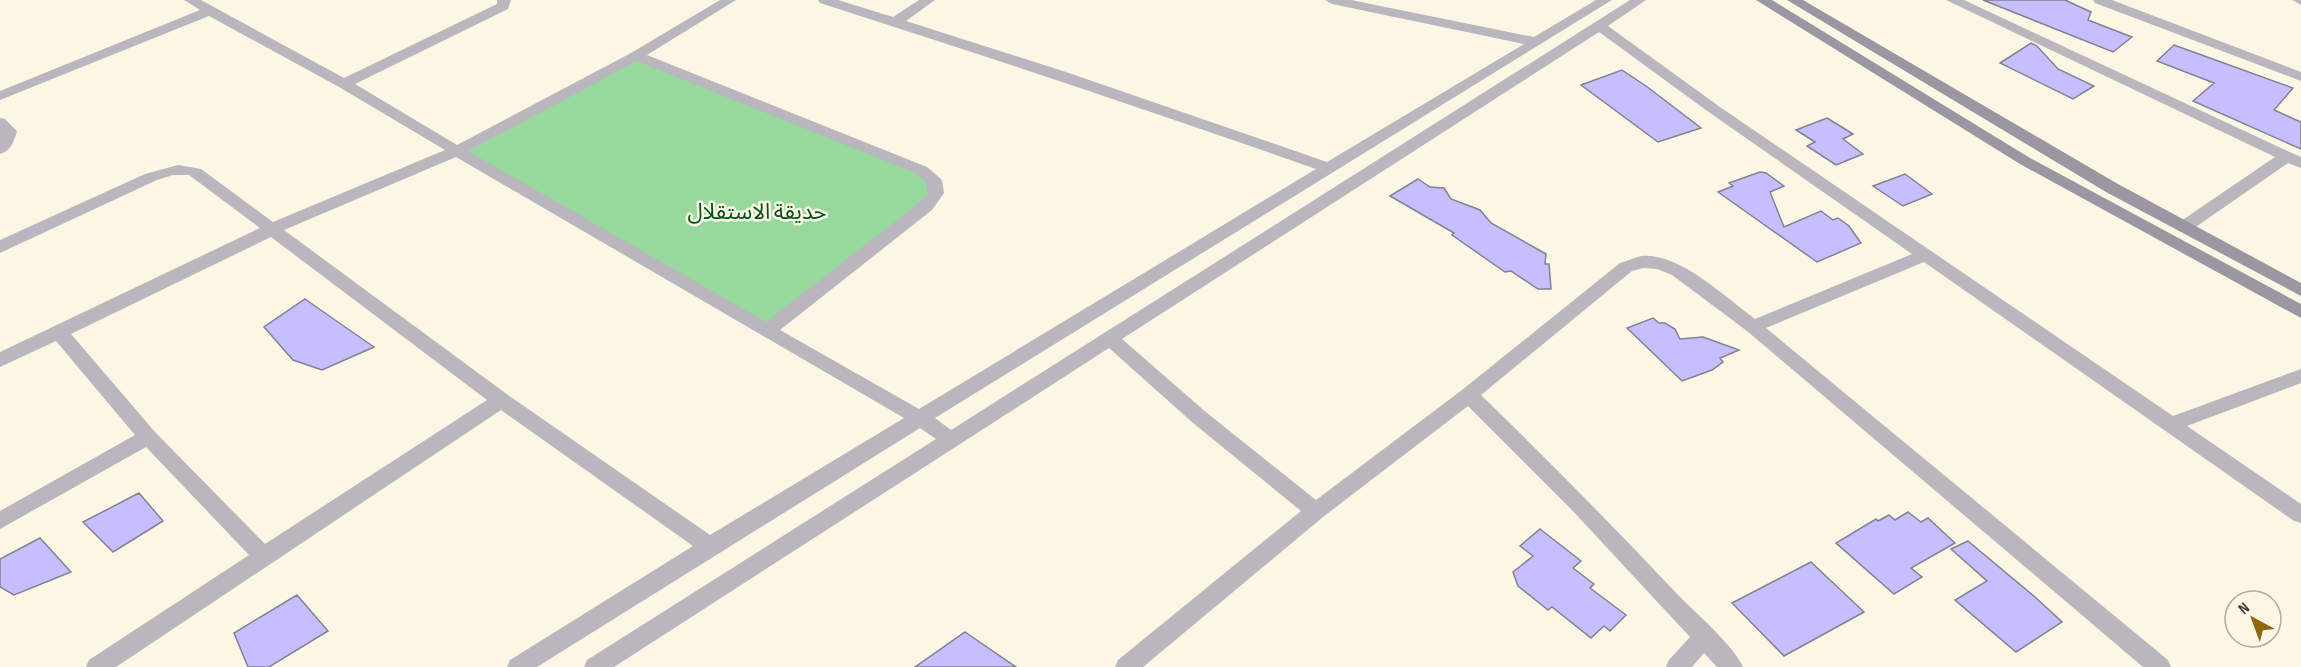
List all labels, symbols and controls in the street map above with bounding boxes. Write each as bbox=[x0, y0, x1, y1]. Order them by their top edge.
park label: حديقة الاستقلال bbox=[687, 199, 827, 226]
north arrow bbox=[2223, 589, 2283, 649]
text: N bbox=[2235, 599, 2254, 619]

